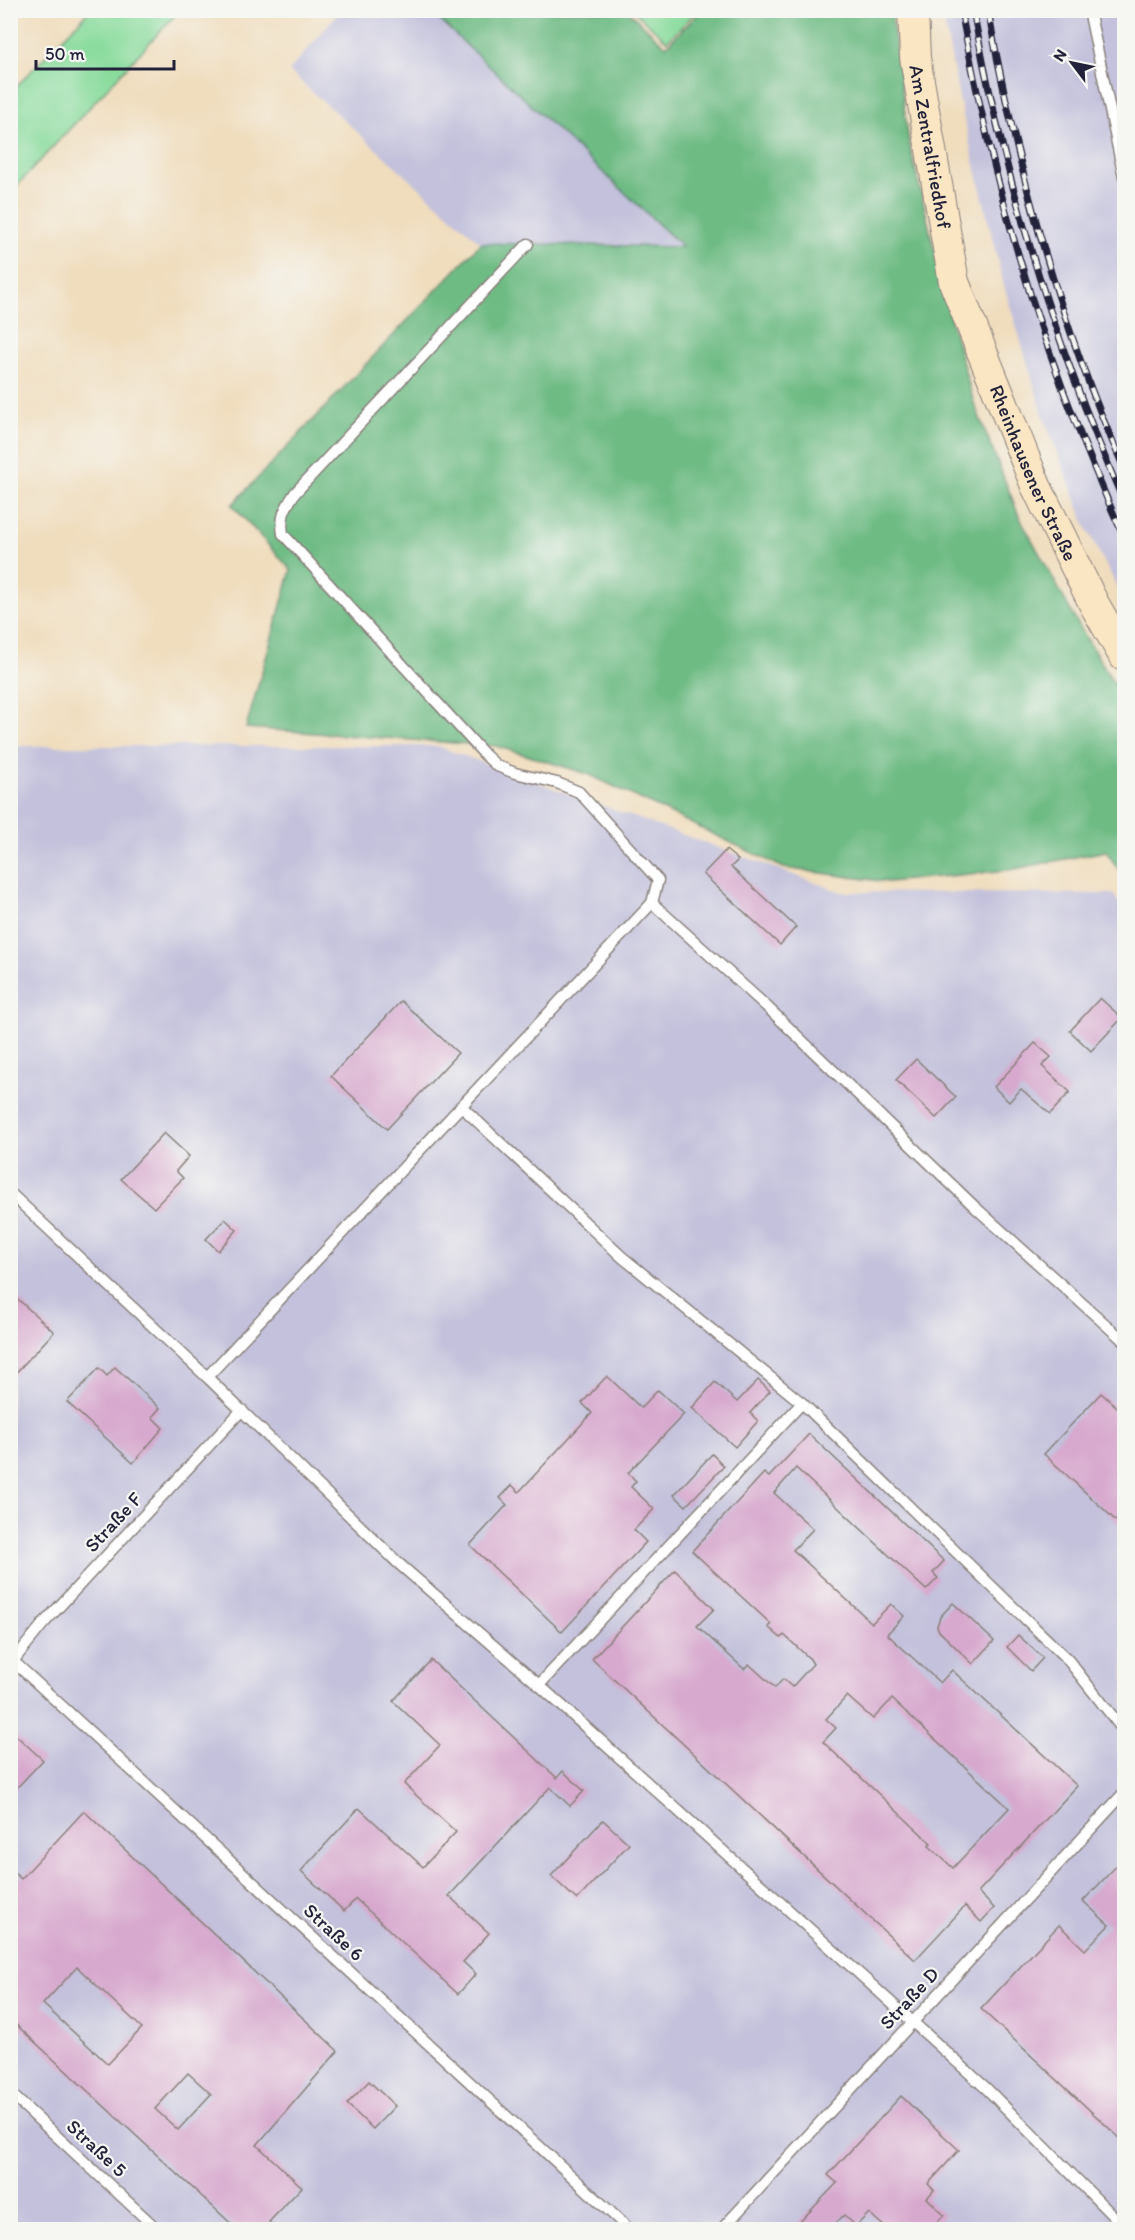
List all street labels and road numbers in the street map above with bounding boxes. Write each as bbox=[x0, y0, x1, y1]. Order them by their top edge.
street label: Am Zentralfriedhof bbox=[904, 63, 957, 231]
street label: Rheinhausener Straße bbox=[984, 381, 1083, 565]
street label: Straße F bbox=[79, 1486, 147, 1557]
street label: Straße 6 bbox=[299, 1898, 369, 1966]
street label: Straße D bbox=[874, 1962, 944, 2034]
street label: Straße 5 bbox=[62, 2114, 132, 2182]

